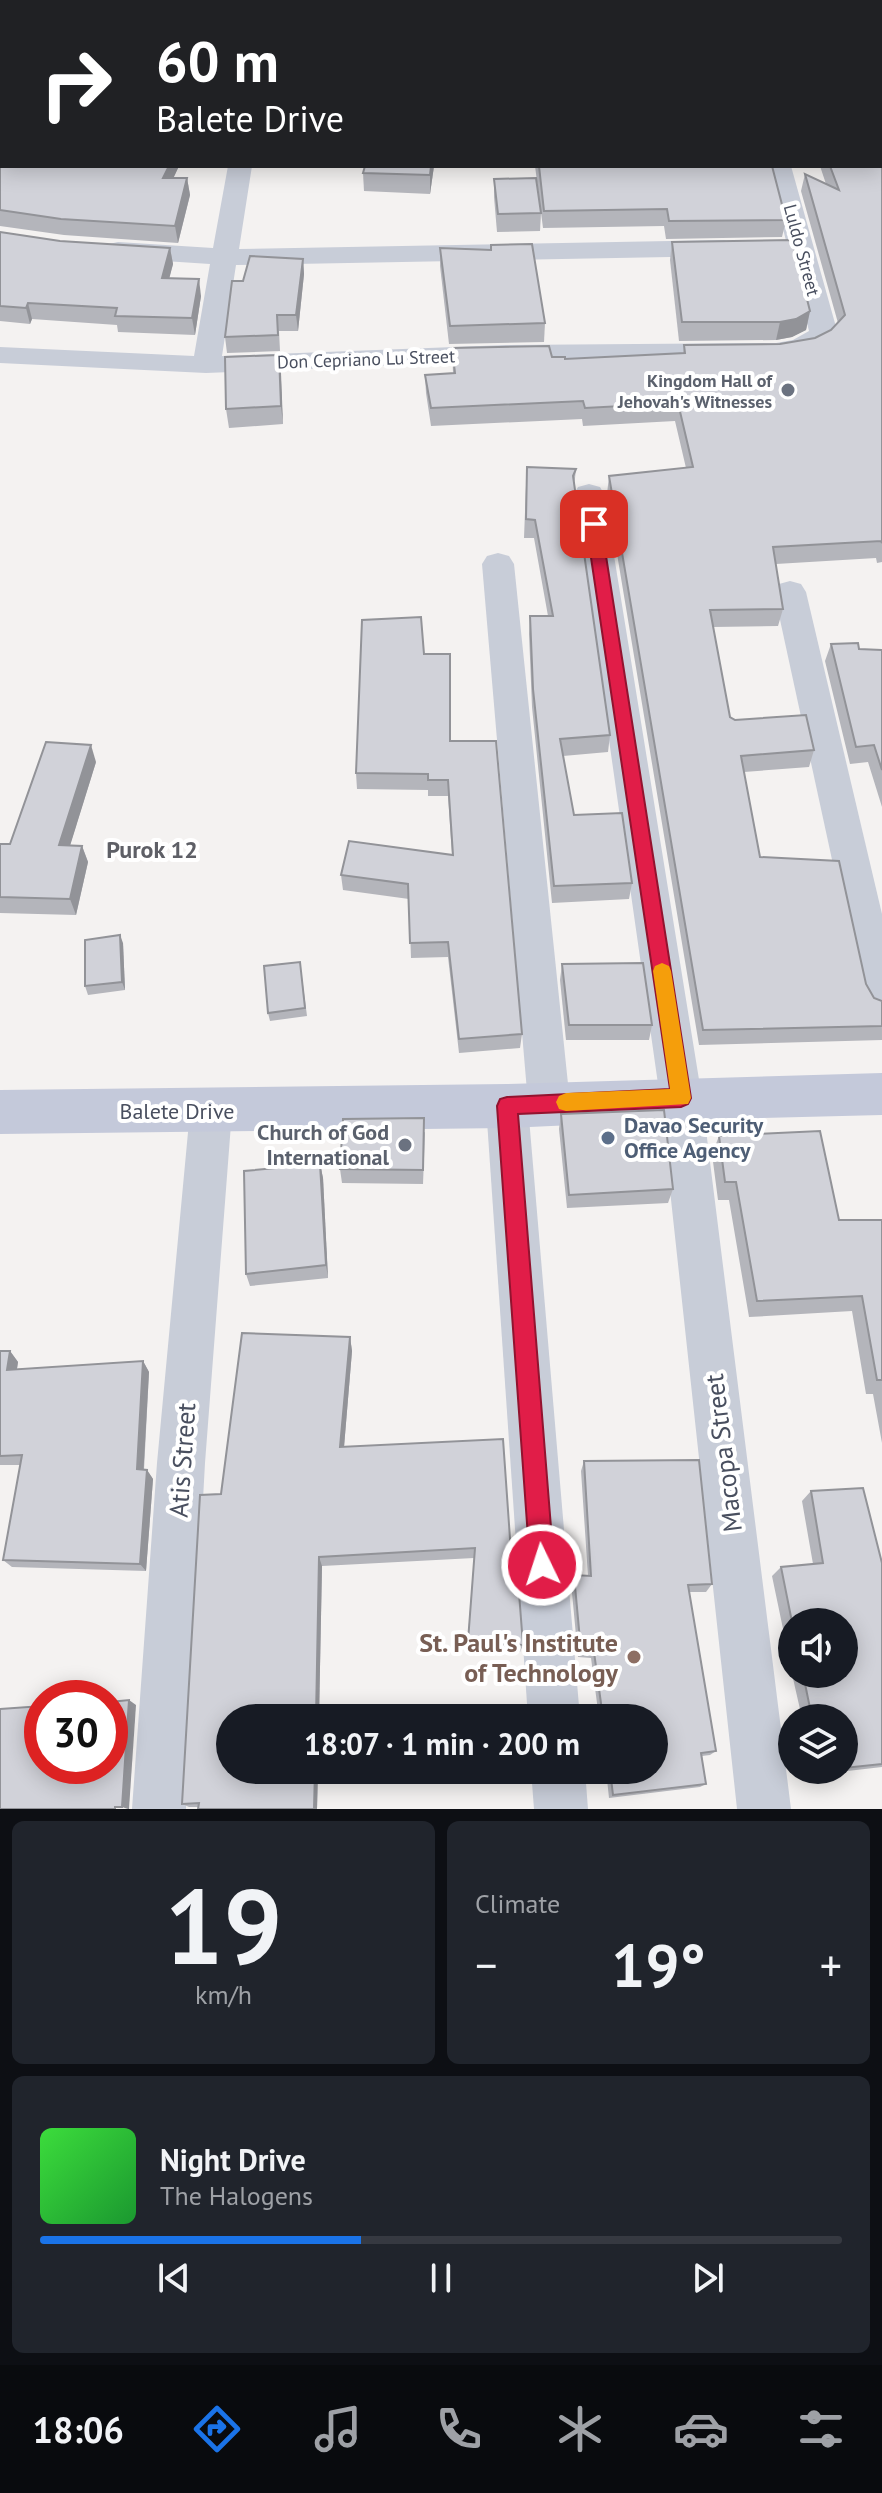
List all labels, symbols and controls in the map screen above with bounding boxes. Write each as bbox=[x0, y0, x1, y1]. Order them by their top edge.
text: 60 m bbox=[156, 25, 279, 97]
icon: right bbox=[24, 32, 128, 136]
text: Balete Drive bbox=[156, 95, 344, 142]
street label: Luldo Street bbox=[779, 202, 825, 298]
street label: Don Cepriano Lu Street bbox=[277, 344, 455, 374]
place label: Kingdom Hall of Jehovah's Witnesses bbox=[617, 369, 773, 413]
marker: Kingdom Hall of Jehovah's Witnesses bbox=[779, 381, 797, 399]
pin bbox=[560, 490, 628, 558]
icon: arrive bbox=[572, 502, 616, 546]
district label: Purok 12 bbox=[106, 834, 198, 865]
street label: Balete Drive bbox=[120, 1097, 234, 1125]
place label: Davao Security Office Agency bbox=[624, 1111, 764, 1164]
place label: Church of God International bbox=[257, 1118, 390, 1171]
marker: Davao Security Office Agency bbox=[599, 1129, 617, 1147]
marker: Church of God International bbox=[396, 1136, 414, 1154]
street label: Macopa Street bbox=[697, 1372, 749, 1534]
street label: Atis Street bbox=[162, 1401, 202, 1518]
position arrow bbox=[500, 1523, 584, 1607]
map controls bbox=[778, 1608, 858, 1784]
button: sound bbox=[778, 1608, 858, 1688]
place label: St. Paul's Institute of Technology bbox=[419, 1626, 619, 1689]
marker: St. Paul's Institute of Technology bbox=[625, 1648, 643, 1666]
speed limit sign: 30 bbox=[24, 1680, 128, 1784]
button: layers bbox=[778, 1704, 858, 1784]
text: 18:07 · 1 min · 200 m bbox=[304, 1724, 580, 1763]
text: 19 bbox=[165, 1858, 282, 1993]
text: Climate bbox=[475, 1887, 560, 1920]
text: 19° bbox=[611, 1926, 706, 2004]
text: − bbox=[475, 1936, 497, 1993]
text: + bbox=[820, 1936, 842, 1993]
text: km/h bbox=[195, 1978, 252, 2011]
text: Night Drive bbox=[160, 2140, 306, 2179]
text: The Halogens bbox=[160, 2179, 313, 2212]
icon: previous bbox=[152, 2256, 196, 2300]
icon: pause bbox=[419, 2256, 463, 2300]
icon: next bbox=[686, 2256, 730, 2300]
icon: directions bbox=[189, 2401, 245, 2457]
icon: music bbox=[310, 2401, 366, 2457]
icon: phone bbox=[431, 2401, 487, 2457]
icon: climate bbox=[552, 2401, 608, 2457]
icon: car bbox=[673, 2401, 729, 2457]
icon: filters bbox=[793, 2401, 849, 2457]
text: 18:06 bbox=[32, 2406, 124, 2453]

